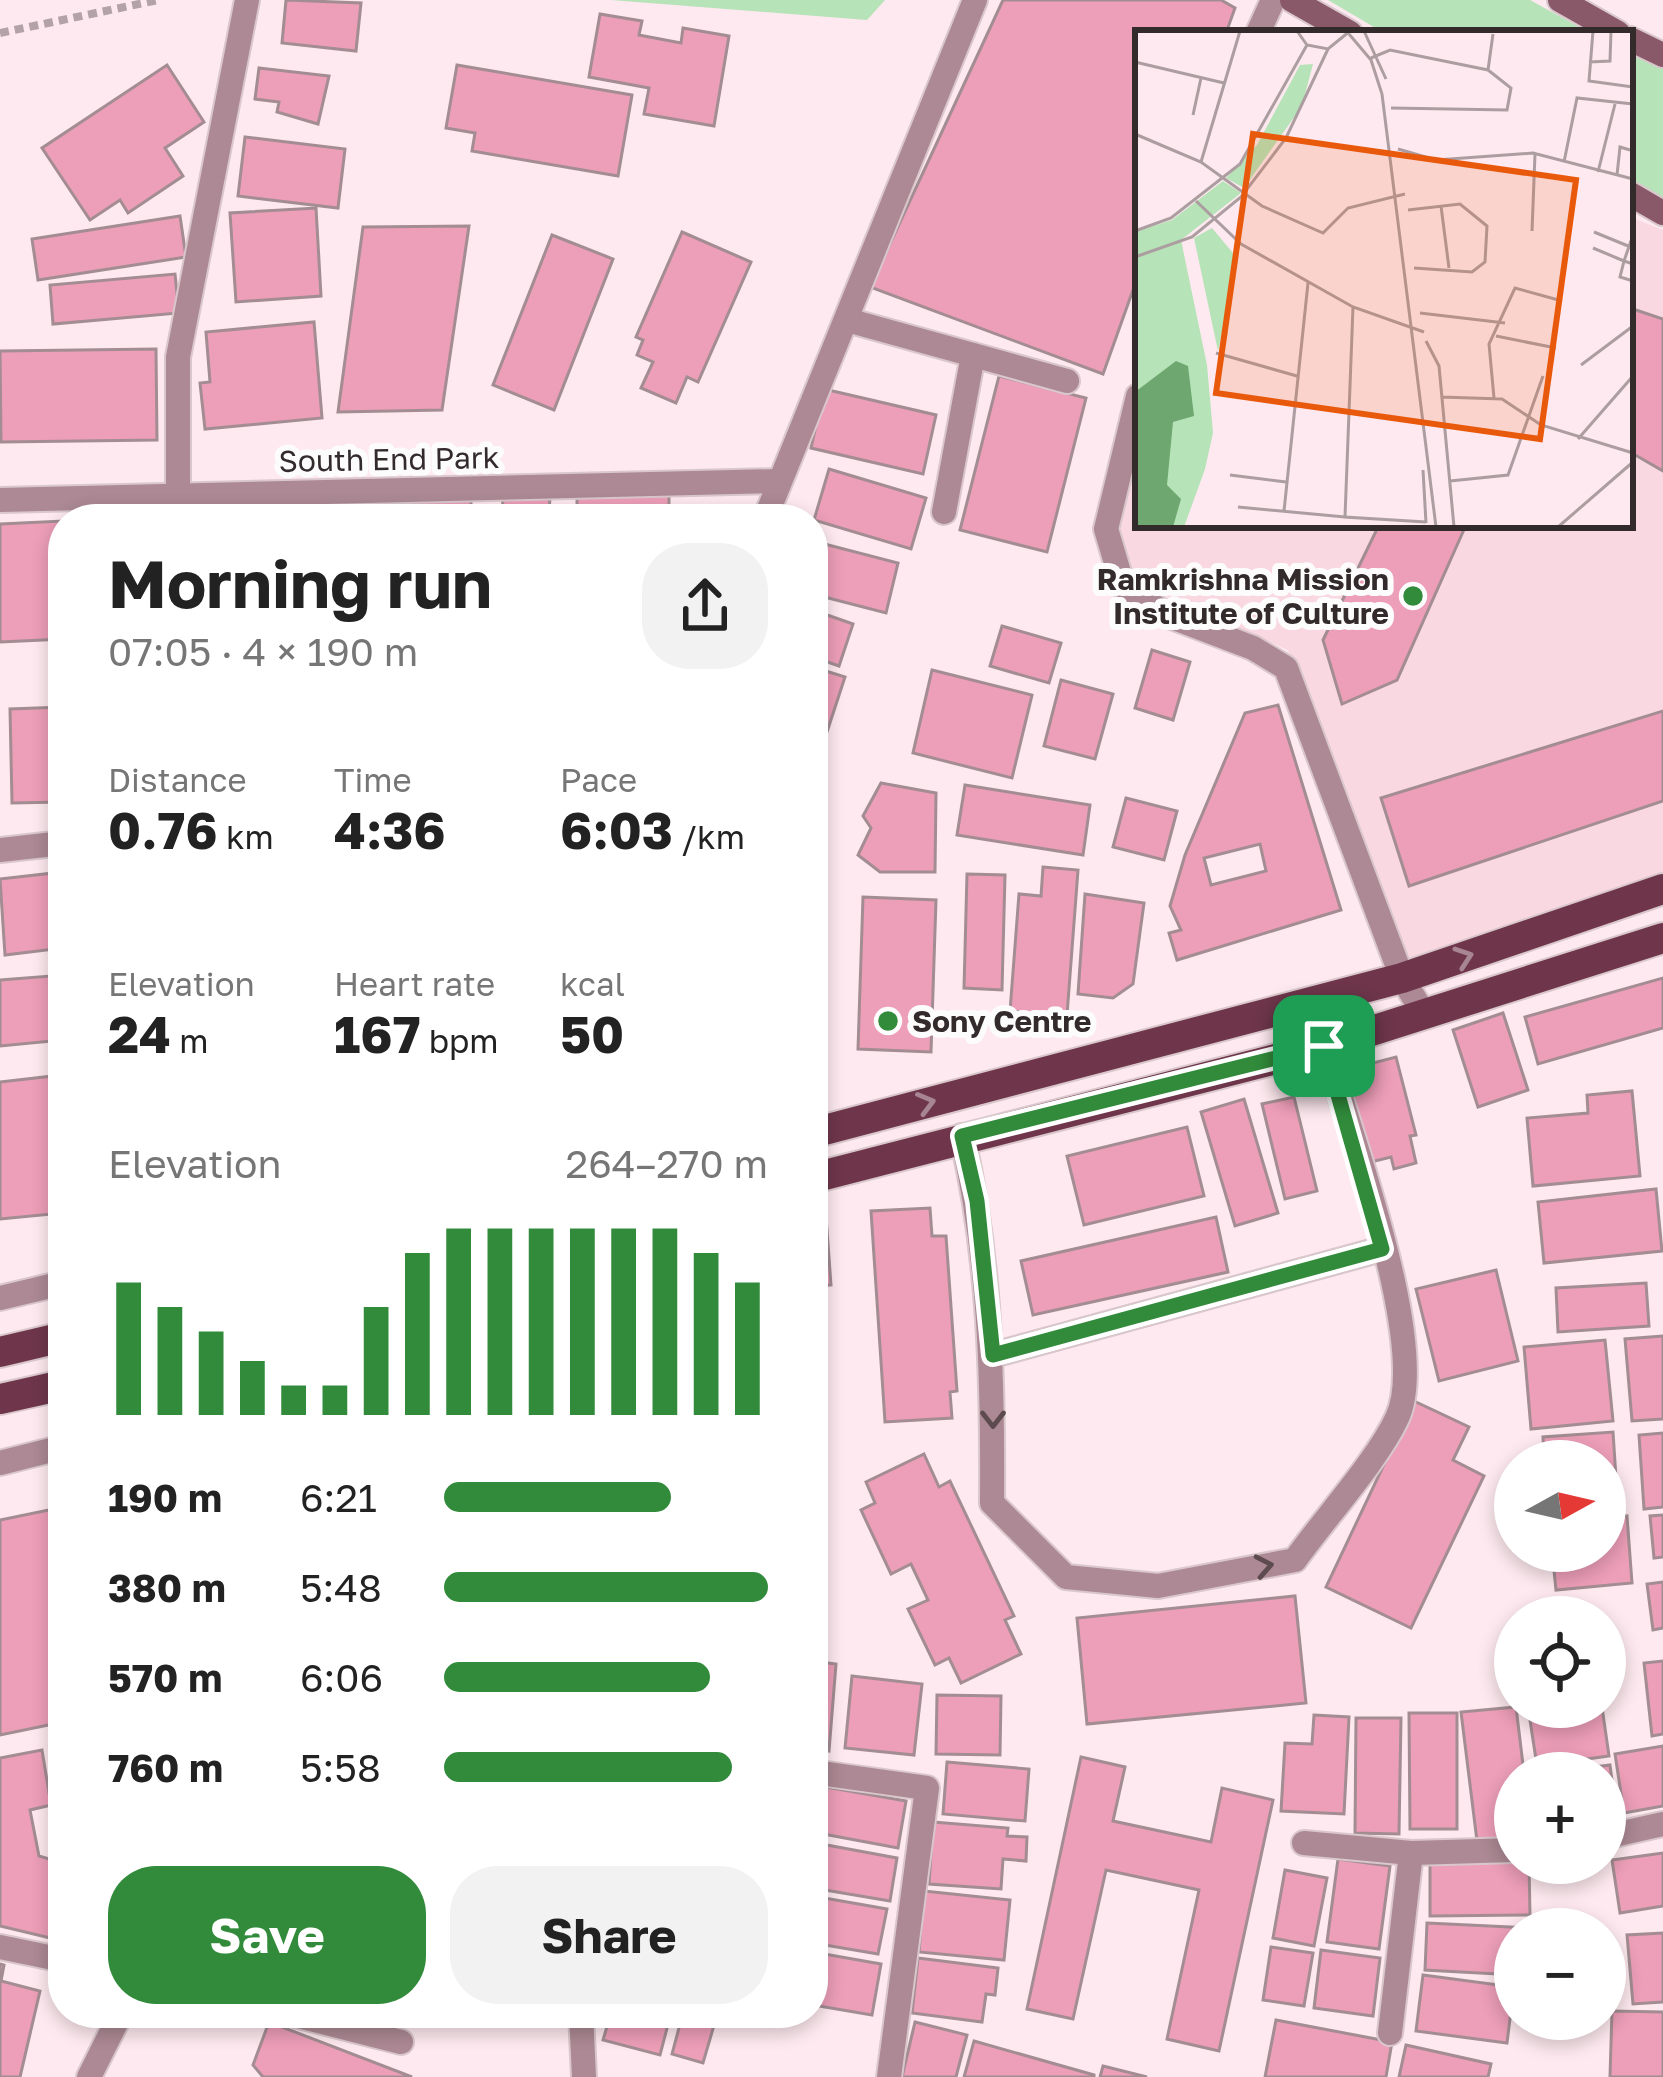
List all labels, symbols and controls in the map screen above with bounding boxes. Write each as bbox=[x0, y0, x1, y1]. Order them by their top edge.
inset map bbox=[1135, 30, 1633, 528]
street label: South End Park bbox=[278, 439, 500, 479]
text: Morning run bbox=[108, 543, 492, 623]
button: share bbox=[642, 543, 768, 669]
place label: Ramkrishna Mission Institute of Culture bbox=[1097, 561, 1389, 631]
marker: Ramkrishna Mission Institute of Culture bbox=[1400, 583, 1426, 609]
text: 07:05 · 4 × 190 m bbox=[108, 628, 418, 675]
text: Distance bbox=[108, 760, 247, 799]
text: Time bbox=[334, 760, 412, 799]
text: Pace bbox=[560, 760, 637, 799]
text: 0.76 bbox=[108, 799, 218, 860]
text: 4:36 bbox=[334, 799, 446, 860]
text: 6:03 bbox=[560, 799, 673, 860]
text: km bbox=[218, 817, 274, 856]
text: /km bbox=[673, 817, 745, 856]
one-way arrow bbox=[1452, 947, 1473, 971]
text: Elevation bbox=[108, 964, 255, 1003]
text: Heart rate bbox=[334, 964, 495, 1003]
text: kcal bbox=[560, 964, 625, 1003]
pin bbox=[1273, 995, 1375, 1097]
text: 24 bbox=[108, 1003, 171, 1064]
text: 167 bbox=[334, 1003, 420, 1064]
text: 50 bbox=[560, 1003, 624, 1064]
place label: Sony Centre bbox=[912, 1003, 1091, 1039]
marker: Sony Centre bbox=[875, 1008, 901, 1034]
icon: arrive bbox=[1291, 1013, 1357, 1079]
text: m bbox=[171, 1021, 208, 1060]
text: bpm bbox=[420, 1021, 499, 1060]
one-way arrow bbox=[915, 1092, 936, 1117]
text: Elevation bbox=[108, 1140, 281, 1187]
text: 264–270 m bbox=[566, 1140, 768, 1187]
one-way arrow bbox=[980, 1411, 1006, 1429]
north arrow bbox=[1494, 1440, 1626, 1572]
map controls bbox=[1494, 1440, 1626, 2040]
text: 190 m bbox=[108, 1474, 222, 1521]
text: 6:21 bbox=[300, 1474, 377, 1521]
one-way arrow bbox=[1254, 1554, 1274, 1580]
text: 380 m bbox=[108, 1564, 226, 1611]
text: 5:48 bbox=[300, 1564, 382, 1611]
button: locate bbox=[1494, 1596, 1626, 1728]
text: 570 m bbox=[108, 1654, 222, 1701]
text: 6:06 bbox=[300, 1654, 383, 1701]
text: 760 m bbox=[108, 1744, 223, 1791]
text: 5:58 bbox=[300, 1744, 381, 1791]
button: + bbox=[1494, 1752, 1626, 1884]
button: Save bbox=[108, 1866, 426, 2004]
button: Share bbox=[450, 1866, 768, 2004]
button: − bbox=[1494, 1908, 1626, 2040]

